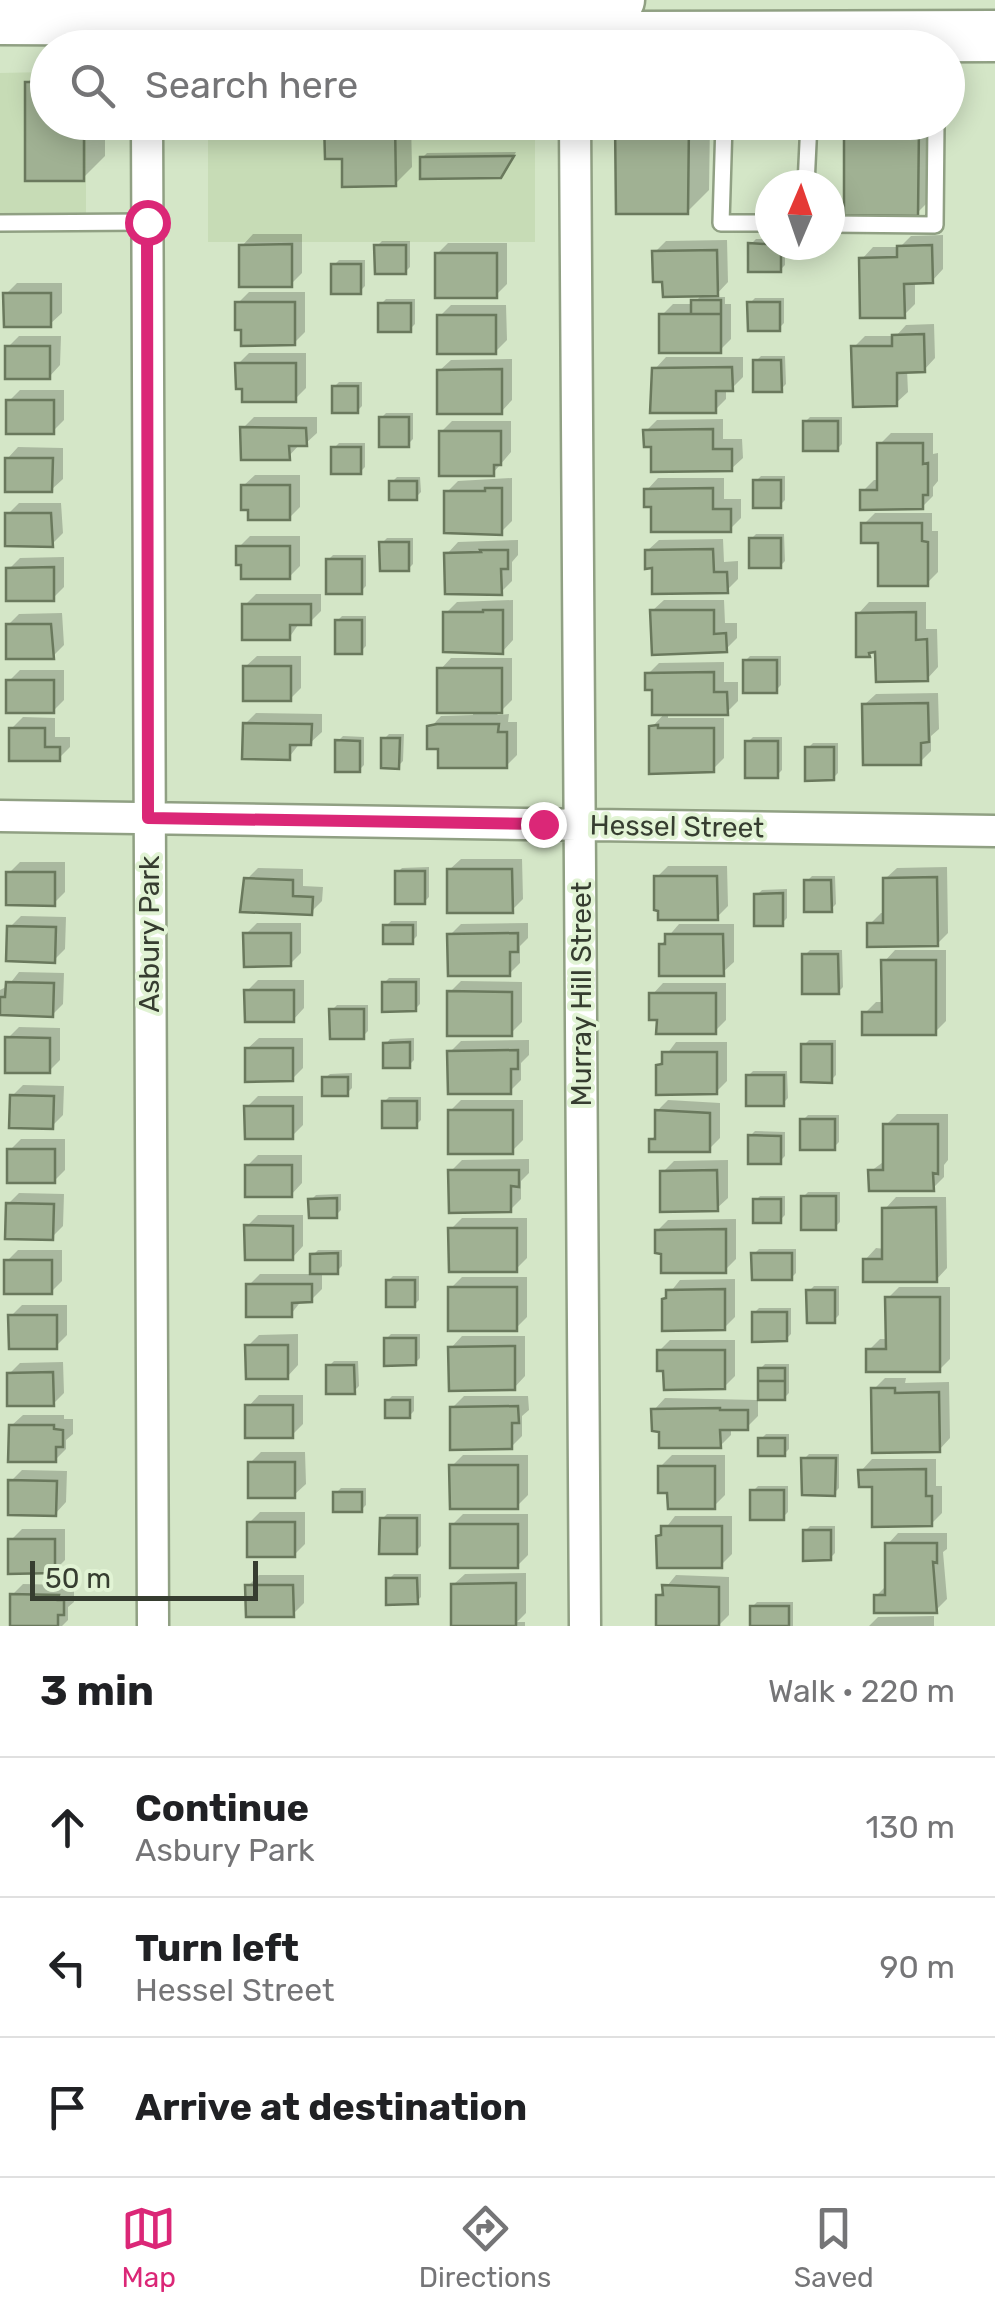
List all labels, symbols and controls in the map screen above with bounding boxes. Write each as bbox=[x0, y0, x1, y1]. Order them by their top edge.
search box bbox=[30, 30, 965, 140]
icon: search bbox=[65, 58, 120, 113]
text: Search here bbox=[145, 62, 358, 108]
north arrow bbox=[755, 170, 845, 260]
route start bbox=[125, 200, 171, 246]
route end bbox=[521, 802, 567, 848]
street label: Hessel Street bbox=[589, 808, 765, 845]
street label: Asbury Park bbox=[133, 855, 166, 1013]
street label: Murray Hill Street bbox=[565, 881, 598, 1107]
scale bar bbox=[30, 1556, 258, 1600]
text: 50 m bbox=[45, 1562, 111, 1595]
text: 3 min bbox=[40, 1666, 154, 1716]
text: Walk · 220 m bbox=[768, 1672, 955, 1710]
text: Continue bbox=[135, 1785, 309, 1831]
icon: ahead bbox=[40, 1800, 95, 1855]
text: 130 m bbox=[865, 1808, 955, 1846]
text: Asbury Park bbox=[135, 1831, 314, 1869]
text: Turn left bbox=[135, 1925, 299, 1971]
icon: left bbox=[40, 1940, 95, 1995]
text: 90 m bbox=[879, 1948, 955, 1986]
text: Hessel Street bbox=[135, 1971, 334, 2009]
icon: arrive bbox=[40, 2080, 95, 2135]
text: Arrive at destination bbox=[135, 2084, 527, 2130]
tab: Map bbox=[121, 2201, 176, 2294]
tab: Directions bbox=[419, 2201, 551, 2294]
tab: Saved bbox=[794, 2201, 874, 2294]

